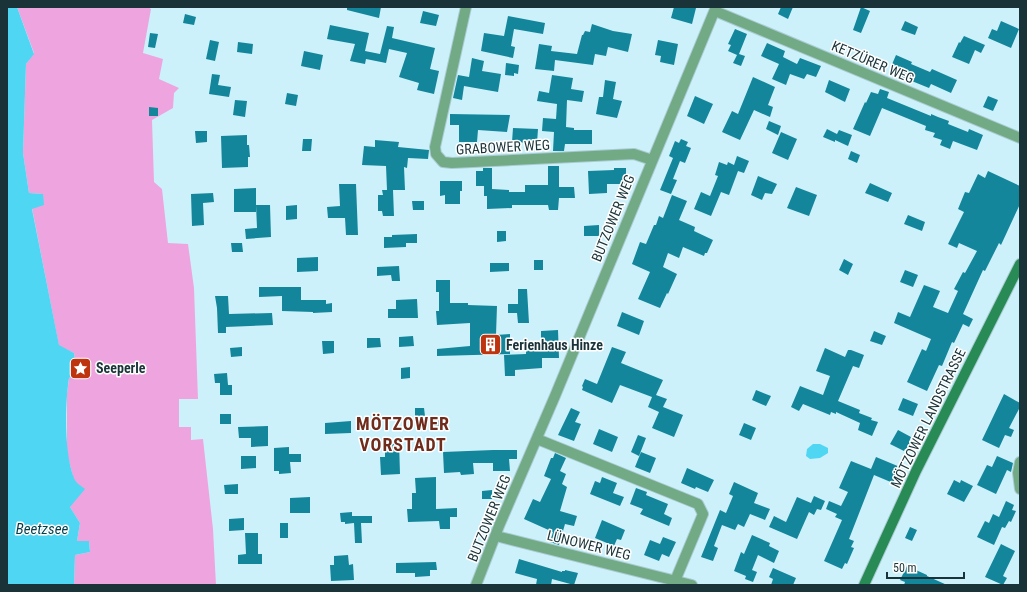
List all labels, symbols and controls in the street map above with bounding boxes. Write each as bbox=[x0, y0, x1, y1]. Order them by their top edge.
street label: KETZÜRER WEG bbox=[829, 37, 917, 87]
street label: GRABOWER WEG bbox=[456, 137, 550, 157]
street label: BUTZOWER WEG bbox=[588, 172, 638, 264]
building icon: Ferienhaus Hinze bbox=[477, 332, 503, 358]
place label: Ferienhaus Hinze bbox=[506, 337, 603, 353]
street label: MÖTZOWER LANDSTRASSE bbox=[887, 346, 969, 490]
place icon: Seeperle bbox=[67, 355, 93, 381]
place label: Seeperle bbox=[96, 360, 146, 376]
district label: MÖTZOWER VORSTADT bbox=[356, 413, 450, 455]
street label: BUTZOWER WEG bbox=[464, 472, 514, 564]
water label: Beetzsee bbox=[16, 520, 68, 538]
street label: LÜNOWER WEG bbox=[546, 527, 632, 563]
scale bar bbox=[887, 554, 964, 580]
text: 50 m bbox=[893, 561, 917, 575]

